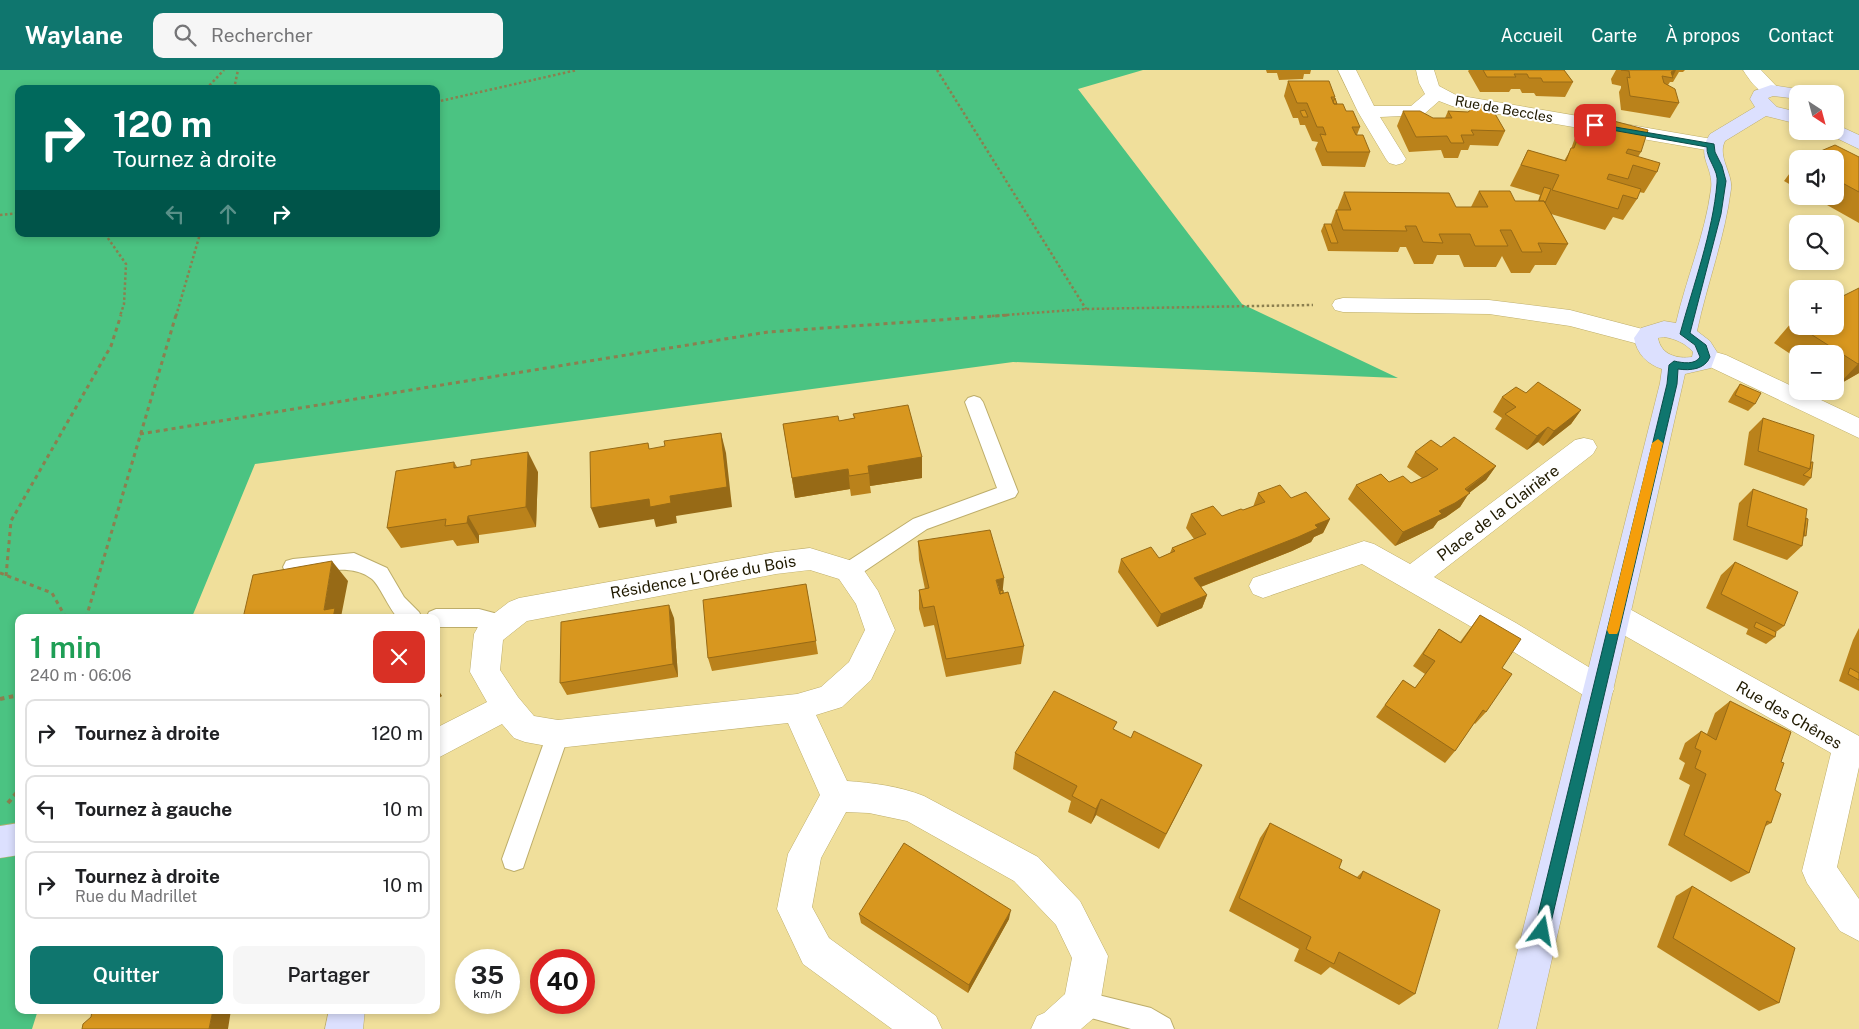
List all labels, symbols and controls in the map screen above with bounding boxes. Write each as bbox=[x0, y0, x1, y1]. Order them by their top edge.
search box bbox=[153, 13, 503, 58]
text: Waylane bbox=[25, 21, 123, 49]
icon: search bbox=[171, 21, 199, 49]
text: Rechercher bbox=[211, 24, 313, 46]
text: Accueil bbox=[1501, 25, 1563, 46]
text: Carte bbox=[1591, 25, 1637, 46]
text: À propos bbox=[1665, 25, 1740, 46]
text: Contact bbox=[1768, 25, 1834, 46]
north arrow bbox=[1789, 85, 1844, 140]
map controls bbox=[1789, 85, 1844, 400]
street label: Rue de Beccles bbox=[1454, 92, 1554, 126]
text: 120 m bbox=[113, 104, 212, 145]
pin bbox=[1574, 104, 1616, 146]
icon: right bbox=[30, 105, 95, 170]
icon: arrive bbox=[1581, 111, 1609, 139]
text: Tournez à droite bbox=[113, 146, 277, 172]
button: sound bbox=[1789, 150, 1844, 205]
icon: left bbox=[161, 200, 189, 228]
icon: ahead bbox=[214, 200, 242, 228]
icon: right bbox=[267, 200, 295, 228]
button: search bbox=[1789, 215, 1844, 270]
button: + bbox=[1789, 280, 1844, 335]
button: − bbox=[1789, 345, 1844, 400]
street label: Place de la Clairière bbox=[1433, 461, 1563, 565]
street label: Résidence L'Orée du Bois bbox=[609, 551, 797, 603]
text: 1 min bbox=[30, 629, 101, 665]
button: close bbox=[373, 631, 425, 683]
text: 240 m · 06:06 bbox=[30, 666, 131, 685]
street label: Rue des Chênes bbox=[1733, 677, 1845, 753]
icon: right bbox=[32, 719, 60, 747]
text: Tournez à droite bbox=[75, 722, 220, 744]
text: 120 m bbox=[371, 722, 423, 744]
icon: left bbox=[32, 795, 60, 823]
text: Tournez à gauche bbox=[75, 798, 232, 820]
text: 10 m bbox=[383, 798, 423, 820]
text: Tournez à droite bbox=[75, 865, 220, 887]
icon: right bbox=[32, 871, 60, 899]
text: 10 m bbox=[383, 874, 423, 896]
text: Rue du Madrillet bbox=[75, 887, 197, 906]
position arrow bbox=[1515, 904, 1567, 956]
button: Quitter bbox=[30, 946, 223, 1004]
button: Partager bbox=[233, 946, 425, 1004]
speed limit sign: 40 bbox=[530, 949, 595, 1014]
text: 35 bbox=[471, 960, 504, 990]
text: km/h bbox=[473, 987, 502, 1001]

